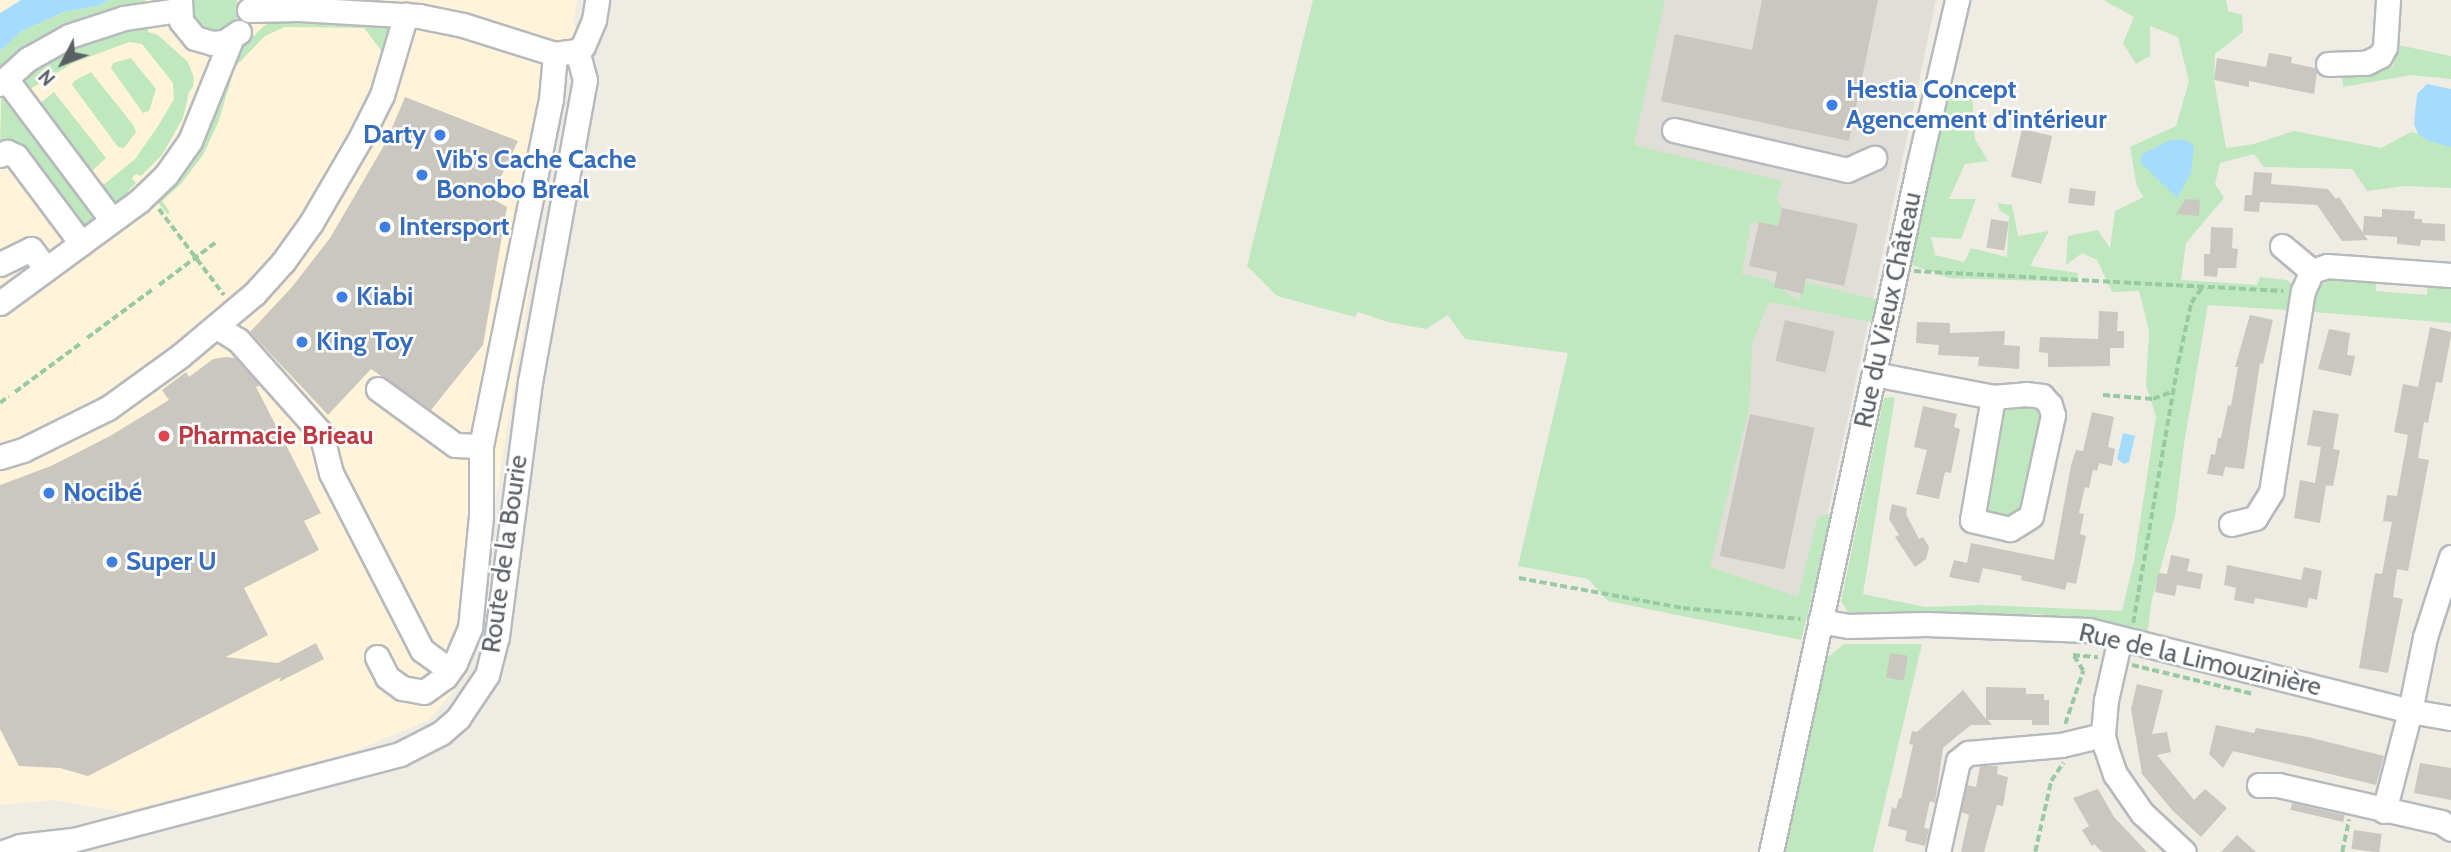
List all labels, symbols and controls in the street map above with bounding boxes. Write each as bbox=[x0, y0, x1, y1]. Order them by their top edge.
north arrow bbox=[28, 28, 98, 98]
text: N bbox=[34, 65, 60, 90]
place label: Hestia Concept Agencement d'intérieur bbox=[1846, 74, 2107, 136]
marker: Hestia Concept Agencement d'intérieur bbox=[1824, 97, 1840, 113]
place label: Darty bbox=[363, 119, 426, 151]
marker: Darty bbox=[432, 127, 448, 143]
place label: Vib's Cache Cache Bonobo Breal bbox=[436, 144, 636, 206]
marker: Vib's Cache Cache Bonobo Breal bbox=[414, 167, 430, 183]
street label: Rue du Vieux Château bbox=[1848, 189, 1928, 431]
place label: Intersport bbox=[399, 211, 509, 243]
marker: Intersport bbox=[377, 219, 393, 235]
place label: Kiabi bbox=[356, 281, 413, 313]
marker: Kiabi bbox=[334, 289, 350, 305]
place label: King Toy bbox=[316, 326, 413, 358]
marker: King Toy bbox=[294, 334, 310, 350]
place label: Pharmacie Brieau bbox=[178, 420, 374, 452]
marker: Pharmacie Brieau bbox=[156, 428, 172, 444]
street label: Route de la Bourie bbox=[476, 453, 534, 655]
place label: Nocibé bbox=[63, 477, 142, 509]
marker: Nocibé bbox=[41, 485, 57, 501]
place label: Super U bbox=[126, 546, 217, 578]
marker: Super U bbox=[104, 554, 120, 570]
street label: Rue de la Limouzinière bbox=[2076, 617, 2324, 703]

